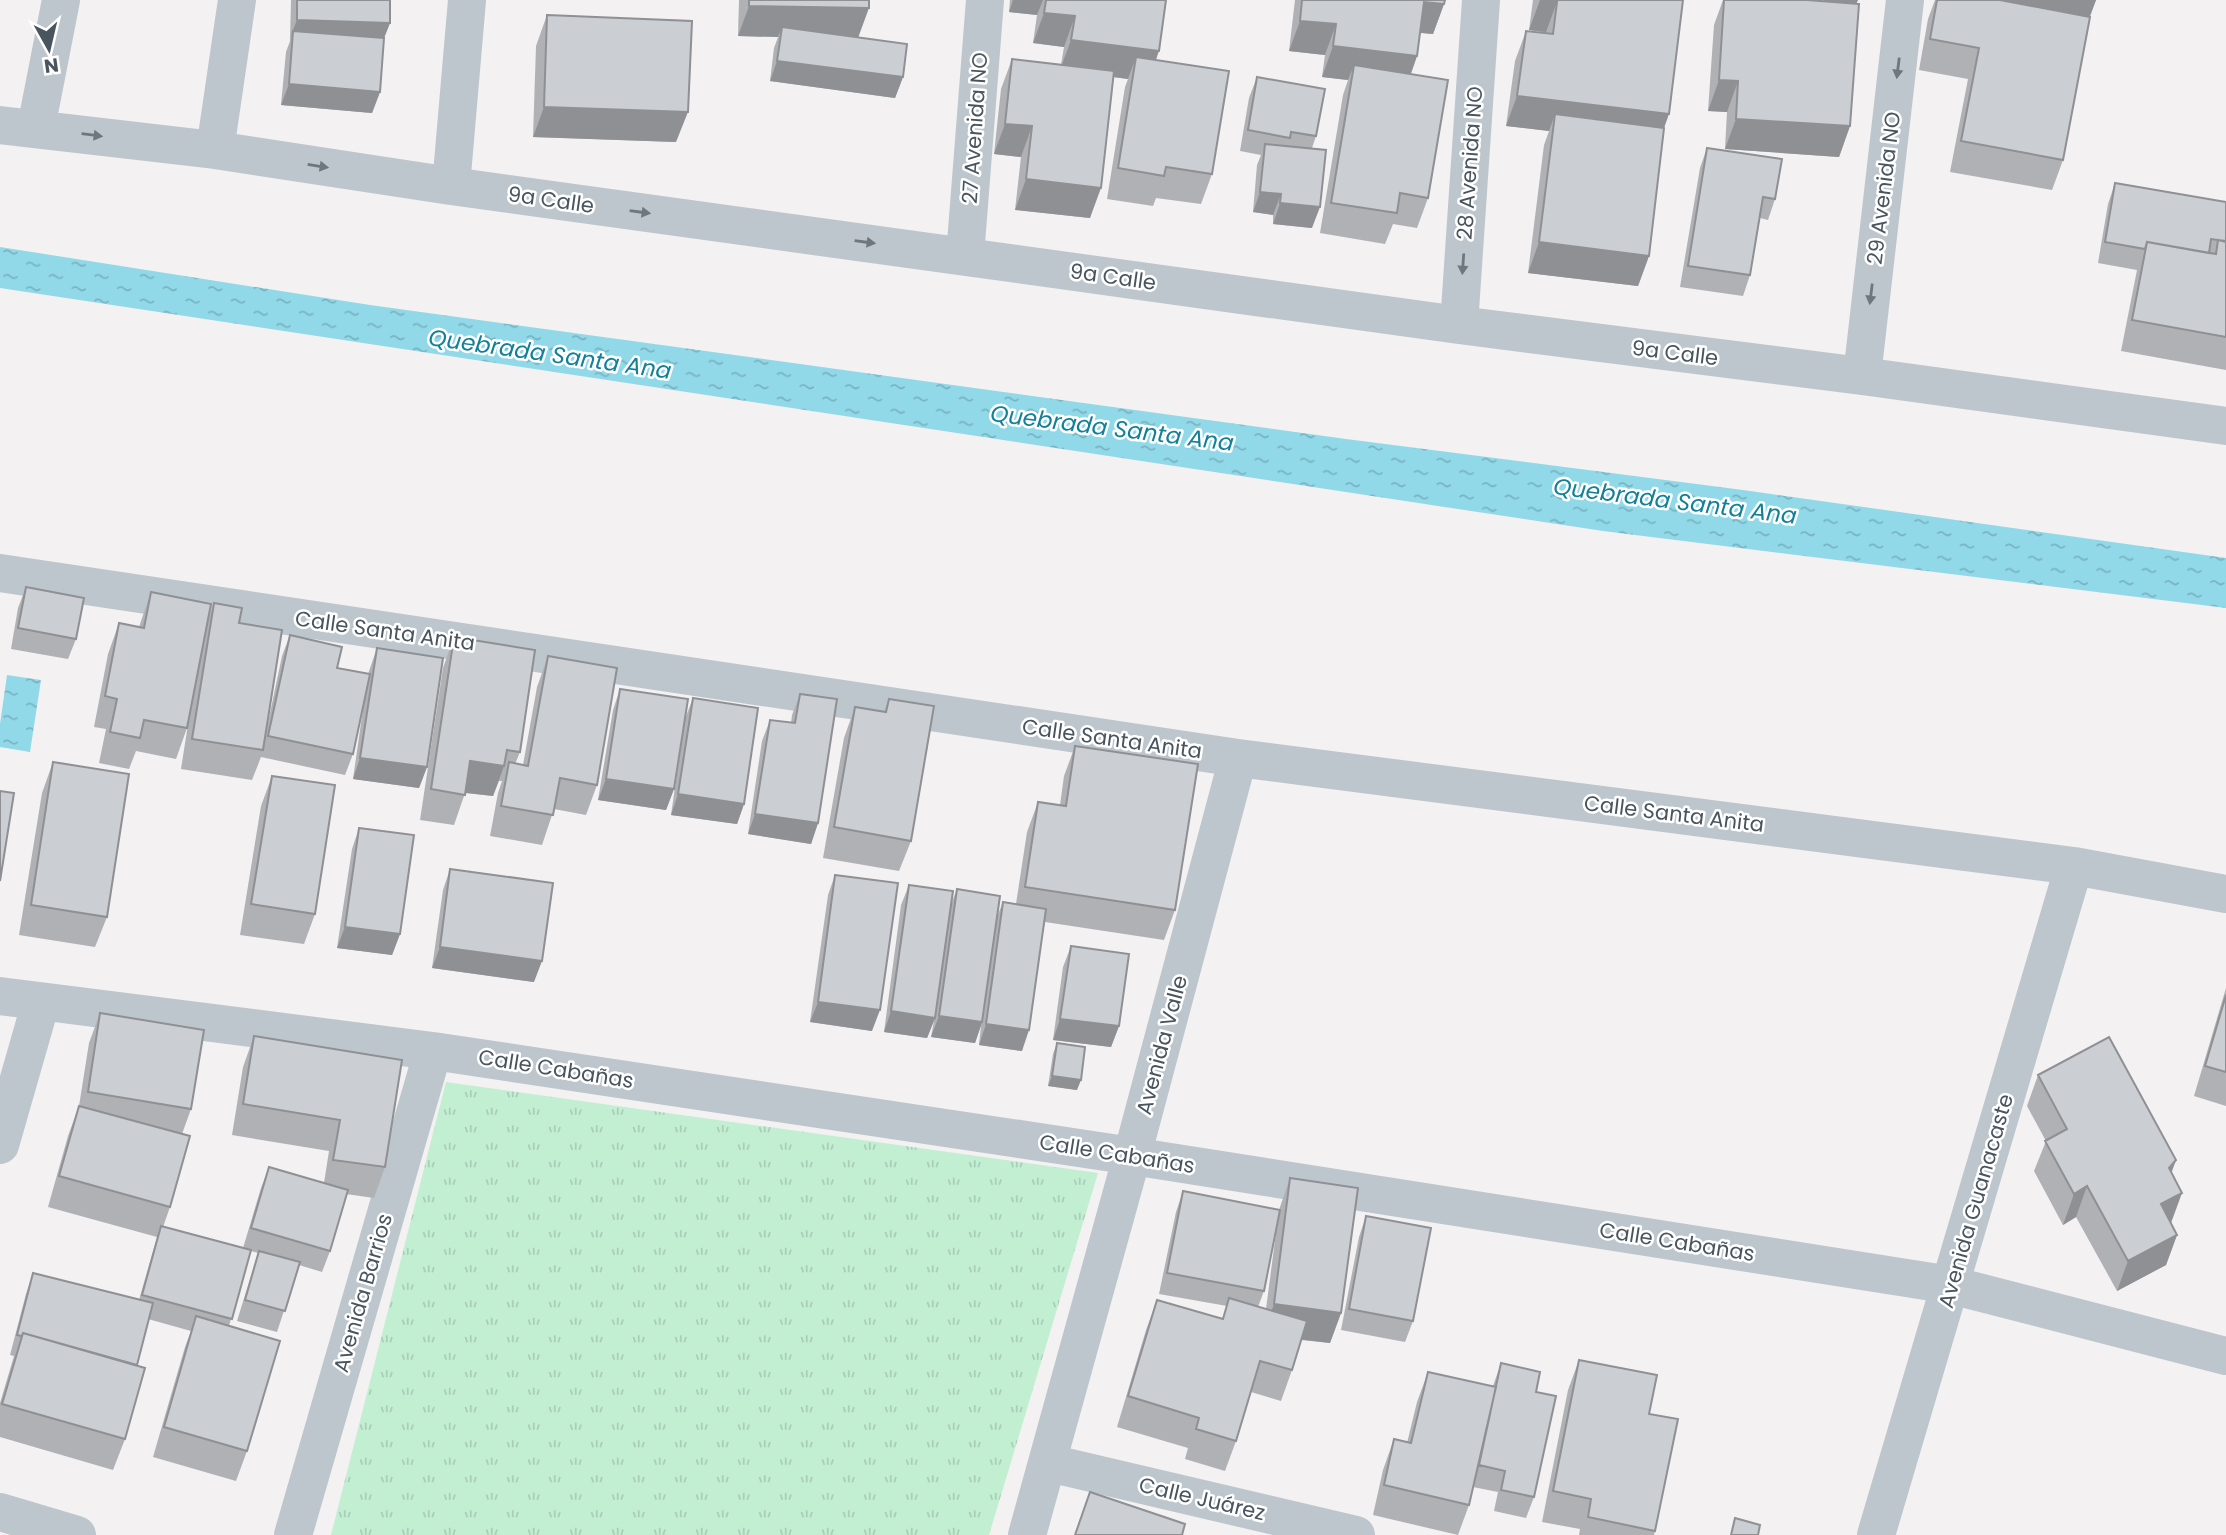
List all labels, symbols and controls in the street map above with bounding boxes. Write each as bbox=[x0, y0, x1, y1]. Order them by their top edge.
north arrow bbox=[14, 14, 84, 84]
text: N bbox=[42, 51, 60, 80]
street label: 27 Avenida NO bbox=[955, 51, 994, 205]
one-way arrow bbox=[1892, 57, 1903, 79]
street label: 28 Avenida NO bbox=[1450, 85, 1489, 241]
street label: 29 Avenida NO bbox=[1860, 110, 1907, 266]
one-way arrow bbox=[81, 130, 103, 141]
one-way arrow bbox=[307, 161, 329, 172]
street label: 9a Calle bbox=[506, 179, 596, 220]
one-way arrow bbox=[629, 206, 651, 217]
one-way arrow bbox=[854, 237, 876, 248]
one-way arrow bbox=[1457, 253, 1468, 275]
street label: 9a Calle bbox=[1068, 256, 1158, 297]
one-way arrow bbox=[1866, 283, 1877, 305]
water label: Quebrada Santa Ana bbox=[426, 321, 674, 387]
street label: 9a Calle bbox=[1630, 333, 1720, 372]
water label: Quebrada Santa Ana bbox=[988, 397, 1236, 459]
water label: Quebrada Santa Ana bbox=[1551, 470, 1799, 532]
street label: Calle Santa Anita bbox=[293, 604, 477, 657]
street label: Calle Santa Anita bbox=[1020, 712, 1204, 765]
street label: Calle Santa Anita bbox=[1582, 788, 1766, 839]
street label: Avenida Valle bbox=[1129, 972, 1194, 1118]
street label: Calle Cabañas bbox=[476, 1042, 636, 1095]
street label: Avenida Guanacaste bbox=[1931, 1090, 2020, 1311]
street label: Calle Cabañas bbox=[1037, 1127, 1197, 1180]
street label: Avenida Barrios bbox=[326, 1210, 399, 1376]
street label: Calle Cabañas bbox=[1597, 1215, 1757, 1268]
street label: Calle Juárez bbox=[1136, 1470, 1268, 1527]

